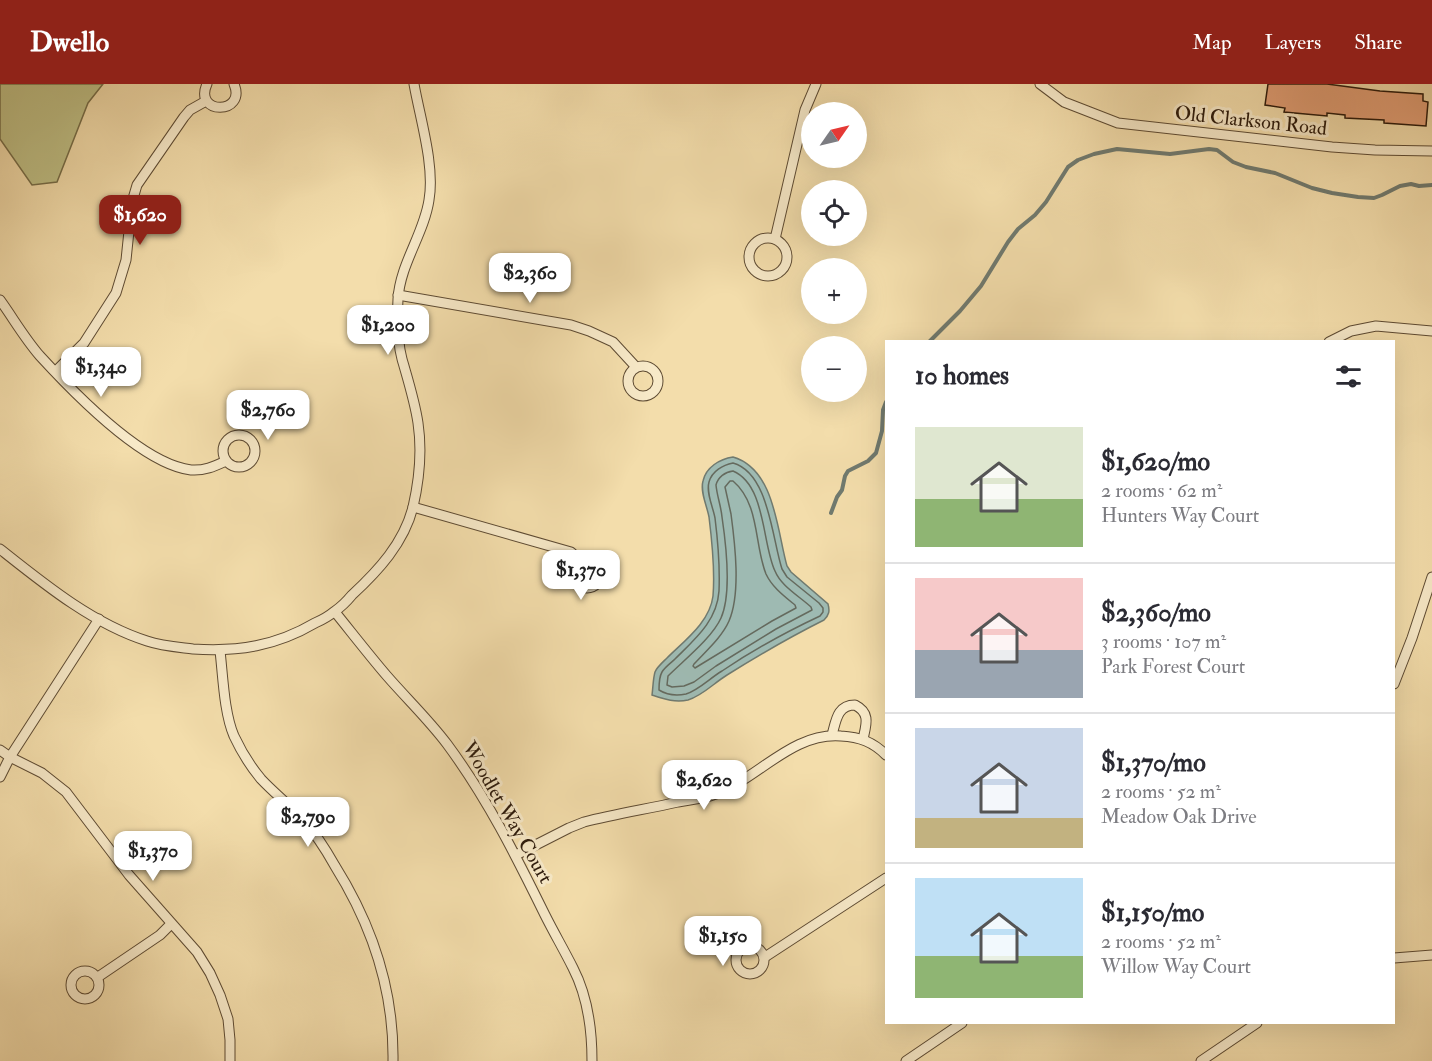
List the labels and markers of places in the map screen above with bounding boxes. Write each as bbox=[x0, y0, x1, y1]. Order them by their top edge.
pin: $1,620 bbox=[91, 195, 189, 246]
pin: $2,360 bbox=[481, 253, 579, 304]
pin: $1,200 bbox=[339, 305, 437, 356]
pin: $1,340 bbox=[52, 347, 150, 398]
pin: $2,760 bbox=[219, 390, 317, 441]
pin: $1,370 bbox=[532, 550, 630, 601]
pin: $2,620 bbox=[655, 760, 753, 811]
pin: $2,790 bbox=[259, 797, 357, 848]
pin: $1,370 bbox=[104, 831, 202, 882]
pin: $1,150 bbox=[674, 916, 772, 967]

